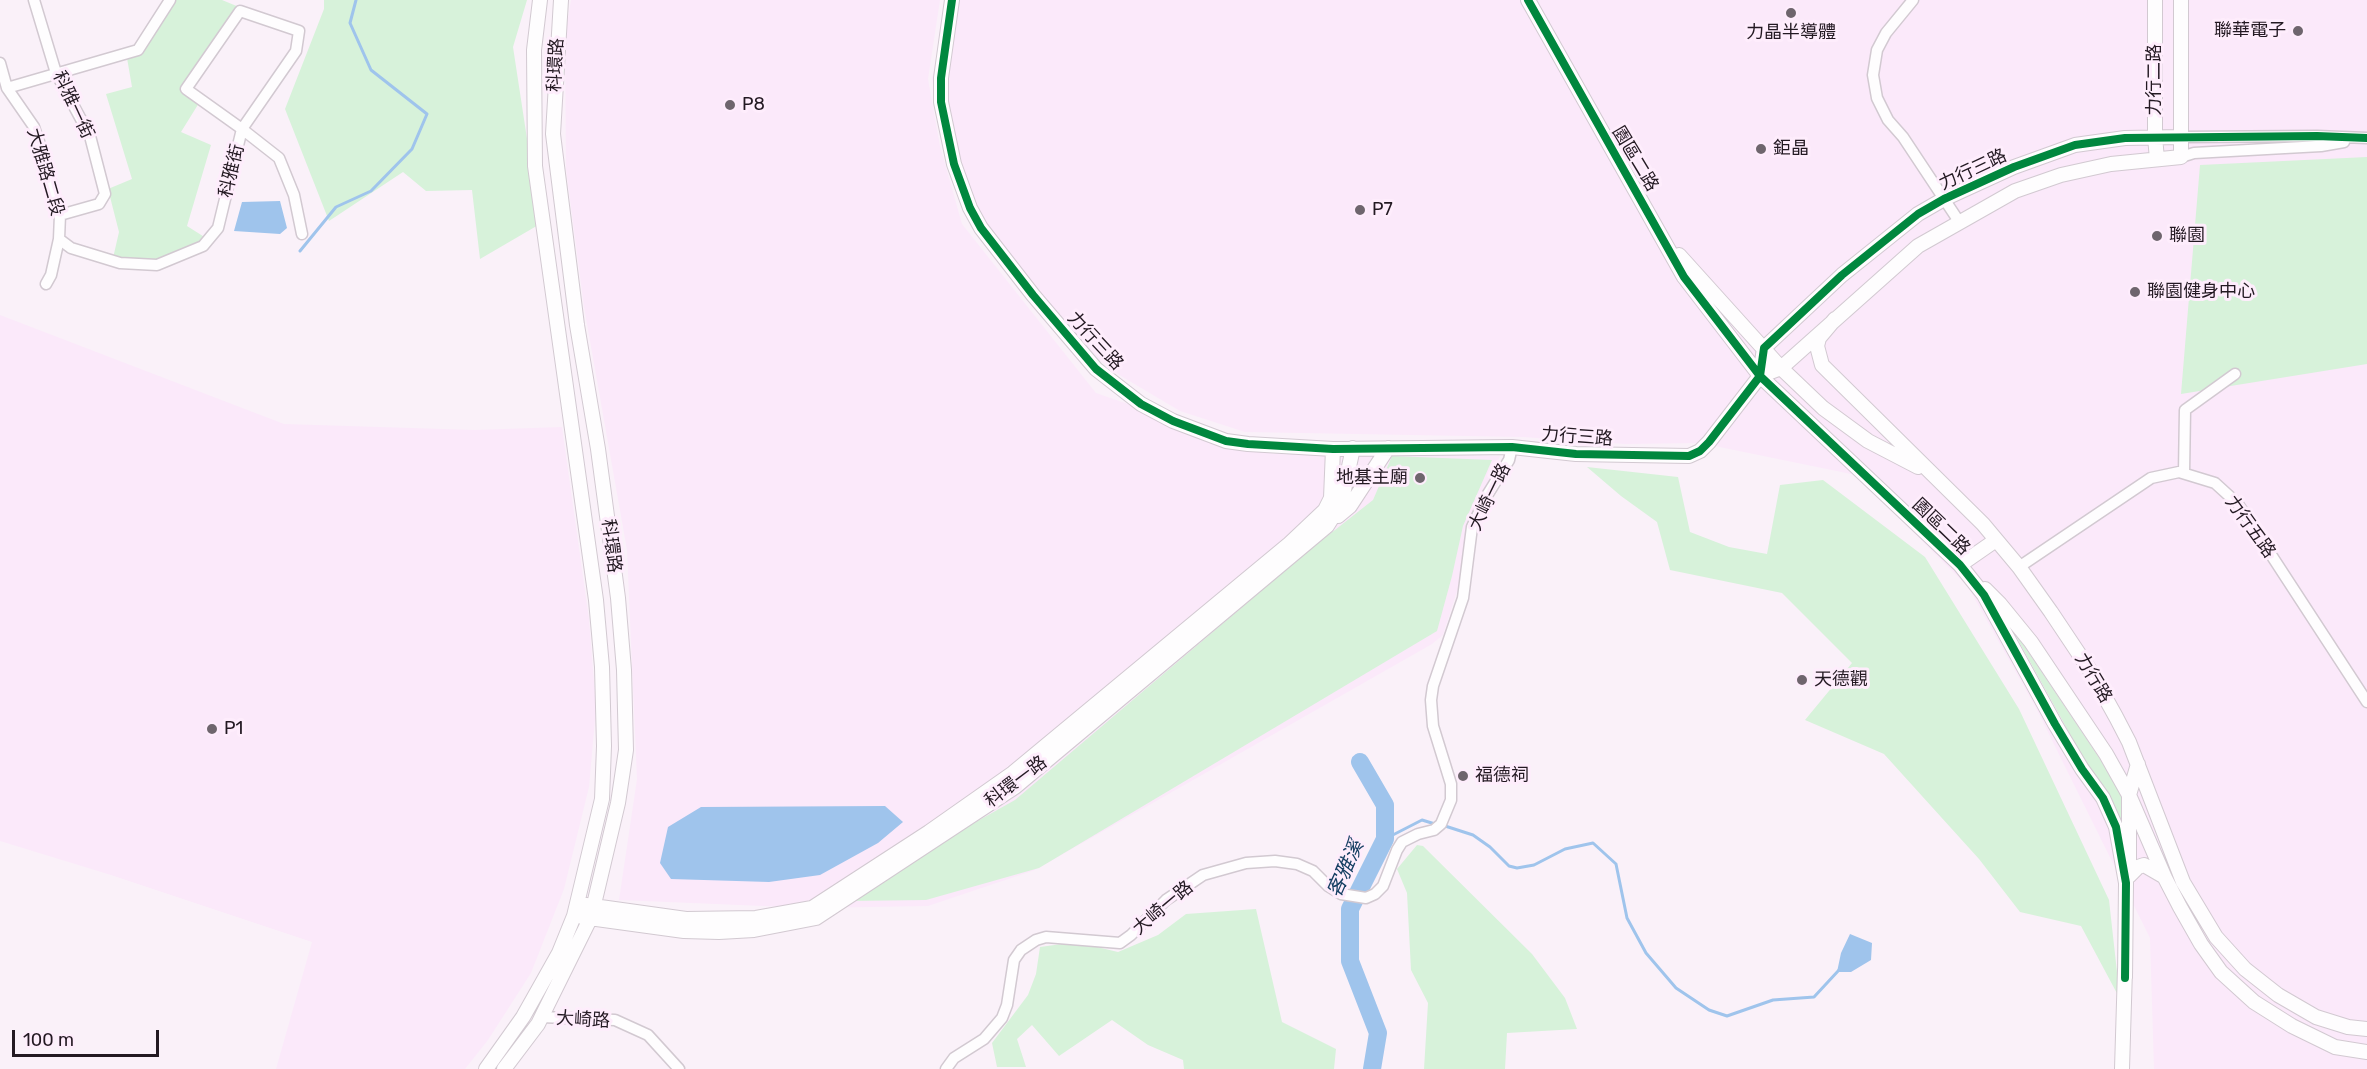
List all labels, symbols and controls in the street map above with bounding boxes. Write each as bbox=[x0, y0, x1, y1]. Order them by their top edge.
marker: 力晶半導體 bbox=[1784, 6, 1798, 20]
place label: 聯華電子 bbox=[2214, 20, 2286, 42]
place label: 力晶半導體 bbox=[1746, 22, 1836, 44]
marker: 聯華電子 bbox=[2291, 24, 2305, 38]
street label: 科環路 bbox=[544, 37, 568, 93]
street label: 力行二路 bbox=[2144, 44, 2166, 116]
street label: 科雅一街 bbox=[48, 68, 98, 142]
place label: P8 bbox=[742, 94, 765, 116]
marker: P8 bbox=[723, 98, 737, 112]
street label: 園區二路 bbox=[1607, 123, 1663, 195]
street label: 大雅路二段 bbox=[22, 126, 68, 218]
place label: 鉅晶 bbox=[1773, 138, 1809, 160]
street label: 科雅街 bbox=[215, 142, 249, 200]
marker: 鉅晶 bbox=[1754, 142, 1768, 156]
street label: 力行三路 bbox=[1936, 145, 2010, 195]
place label: P7 bbox=[1372, 199, 1393, 221]
marker: P7 bbox=[1353, 203, 1367, 217]
place label: 聯園 bbox=[2169, 225, 2205, 247]
marker: 聯園 bbox=[2150, 229, 2164, 243]
place label: 聯園健身中心 bbox=[2147, 281, 2255, 303]
marker: 聯園健身中心 bbox=[2128, 285, 2142, 299]
street label: 力行三路 bbox=[1063, 307, 1127, 375]
street label: 力行三路 bbox=[1540, 424, 1614, 450]
street label: 大崎一路 bbox=[1465, 460, 1515, 534]
place label: 地基主廟 bbox=[1336, 467, 1408, 489]
marker: 地基主廟 bbox=[1413, 471, 1427, 485]
street label: 力行五路 bbox=[2220, 492, 2280, 562]
street label: 園區二路 bbox=[1908, 494, 1974, 560]
street label: 科環路 bbox=[597, 518, 625, 574]
street label: 力行路 bbox=[2070, 649, 2116, 707]
place label: 天德觀 bbox=[1814, 669, 1868, 691]
marker: 天德觀 bbox=[1795, 673, 1809, 687]
place label: P1 bbox=[224, 718, 243, 740]
marker: P1 bbox=[205, 722, 219, 736]
street label: 科環一路 bbox=[981, 752, 1051, 812]
place label: 福德祠 bbox=[1475, 765, 1529, 787]
marker: 福德祠 bbox=[1456, 769, 1470, 783]
water label: 客雅溪 bbox=[1323, 837, 1369, 901]
street label: 大崎一路 bbox=[1128, 877, 1198, 939]
street label: 大崎路 bbox=[555, 1008, 611, 1032]
scale bar bbox=[15, 1018, 162, 1056]
text: 100 m bbox=[23, 1029, 74, 1051]

